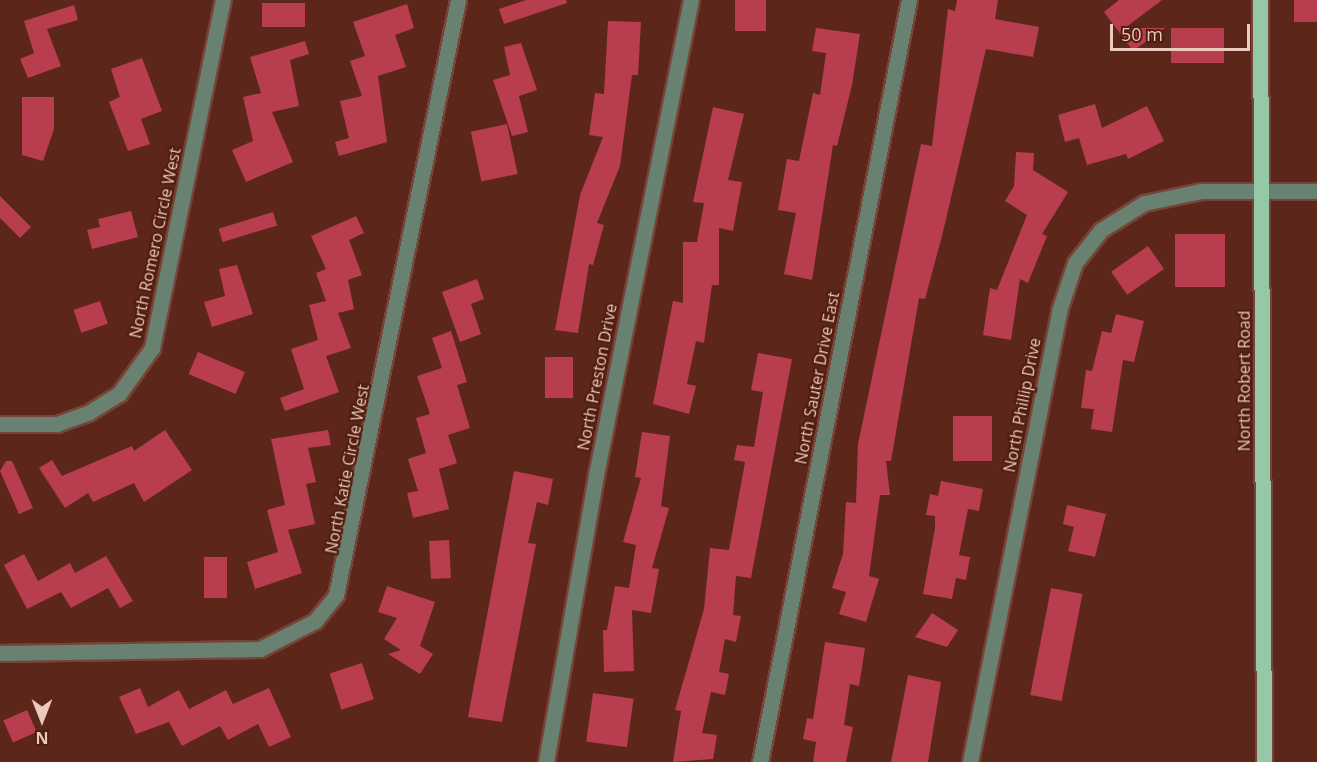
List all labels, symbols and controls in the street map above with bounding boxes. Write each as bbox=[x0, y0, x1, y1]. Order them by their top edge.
scale bar bbox=[1113, 12, 1252, 50]
text: 50 m bbox=[1121, 22, 1163, 46]
street label: North Romero Circle West bbox=[125, 146, 185, 340]
street label: North Sauter Drive East bbox=[791, 290, 843, 466]
street label: North Preston Drive bbox=[573, 302, 621, 452]
street label: North Robert Road bbox=[1234, 311, 1254, 451]
street label: North Phillip Drive bbox=[1000, 336, 1044, 474]
street label: North Katie Circle West bbox=[321, 383, 373, 555]
north arrow bbox=[12, 690, 72, 750]
text: N bbox=[36, 727, 49, 749]

